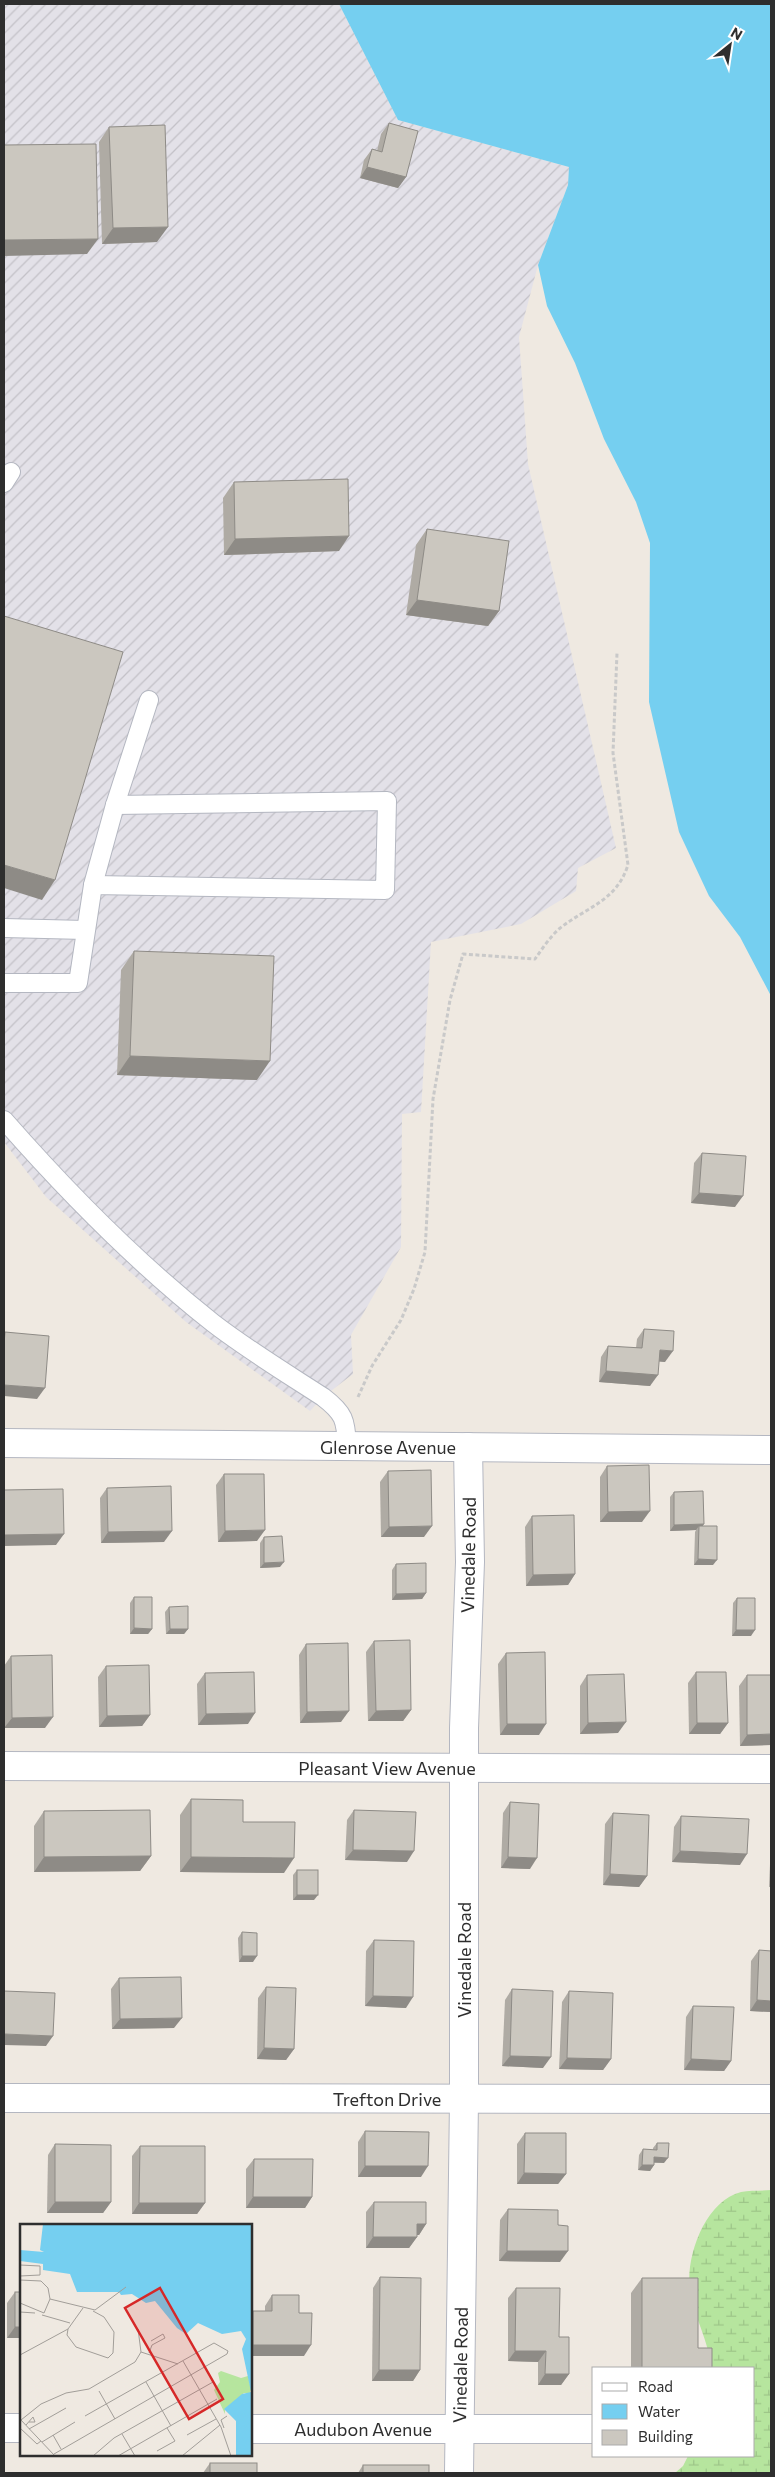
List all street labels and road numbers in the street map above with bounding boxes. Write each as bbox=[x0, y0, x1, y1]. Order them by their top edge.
street label: Glenrose Avenue bbox=[320, 1436, 456, 1458]
street label: Vinedale Road bbox=[456, 1497, 480, 1613]
street label: Pleasant View Avenue bbox=[298, 1757, 476, 1779]
street label: Vinedale Road bbox=[453, 1902, 475, 2018]
street label: Trefton Drive bbox=[333, 2088, 441, 2110]
street label: Vinedale Road bbox=[448, 2307, 472, 2423]
street label: Audubon Avenue bbox=[294, 2418, 432, 2440]

